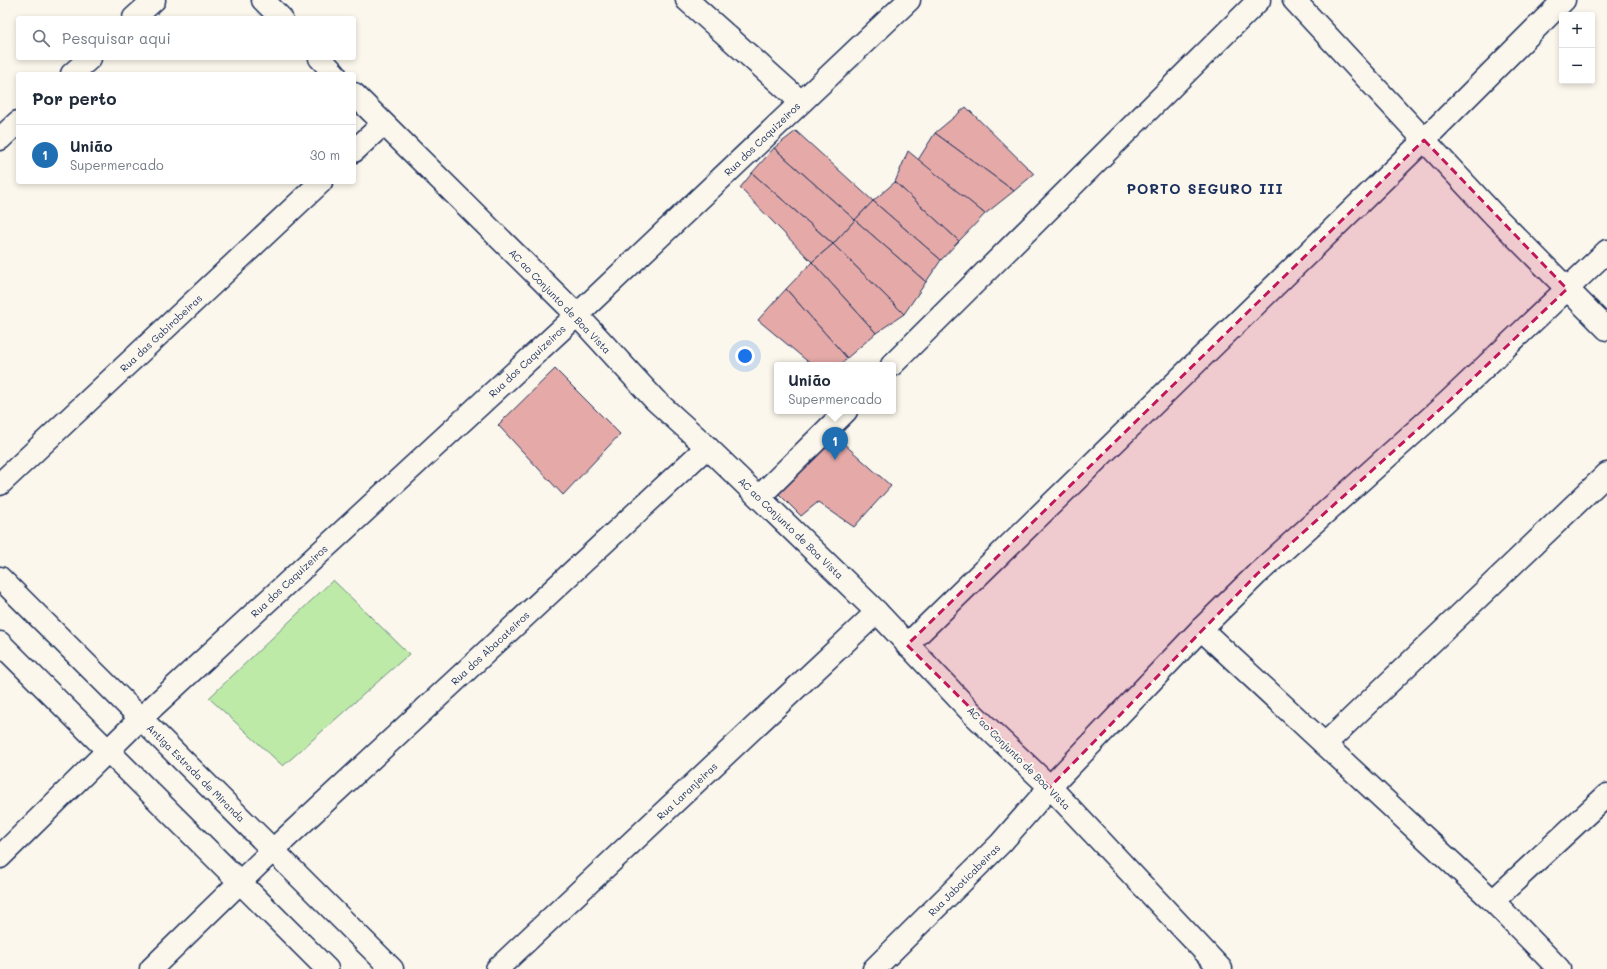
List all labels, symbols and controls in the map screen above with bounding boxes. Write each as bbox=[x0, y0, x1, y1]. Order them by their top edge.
map controls bbox=[1559, 12, 1595, 84]
button: + bbox=[1559, 12, 1595, 48]
search box bbox=[16, 16, 356, 60]
icon: search bbox=[30, 27, 52, 49]
text: Pesquisar aqui bbox=[62, 28, 171, 48]
button: − bbox=[1559, 48, 1595, 84]
text: Por perto bbox=[32, 87, 116, 109]
street label: Rua dos Caquizeiros bbox=[721, 99, 803, 179]
text: União bbox=[70, 136, 113, 156]
text: 1 bbox=[42, 146, 48, 163]
text: 30 m bbox=[310, 146, 340, 163]
text: Supermercado bbox=[70, 156, 164, 173]
district label: PORTO SEGURO III bbox=[1126, 179, 1284, 198]
street label: AC ao Conjunto de Boa Vista bbox=[506, 245, 614, 357]
street label: Rua das Gabirobeiras bbox=[117, 291, 205, 375]
street label: Rua dos Caquizeiros bbox=[485, 321, 569, 400]
your location bbox=[735, 346, 755, 366]
popup bbox=[774, 362, 896, 414]
text: União bbox=[788, 370, 831, 390]
text: Supermercado bbox=[788, 390, 882, 407]
pin: 1 bbox=[822, 427, 848, 460]
street label: AC ao Conjunto de Boa Vista bbox=[735, 474, 847, 582]
street label: Rua dos Caquizeiros bbox=[247, 541, 331, 620]
street label: Rua dos Abacateiros bbox=[448, 608, 532, 688]
street label: AC ao Conjunto de Boa Vista bbox=[964, 703, 1074, 813]
street label: Antiga Estrada de Miranda bbox=[144, 721, 248, 825]
street label: Rua Laranjeiras bbox=[654, 759, 721, 823]
street label: Rua Jaboticabeiras bbox=[925, 841, 1003, 919]

